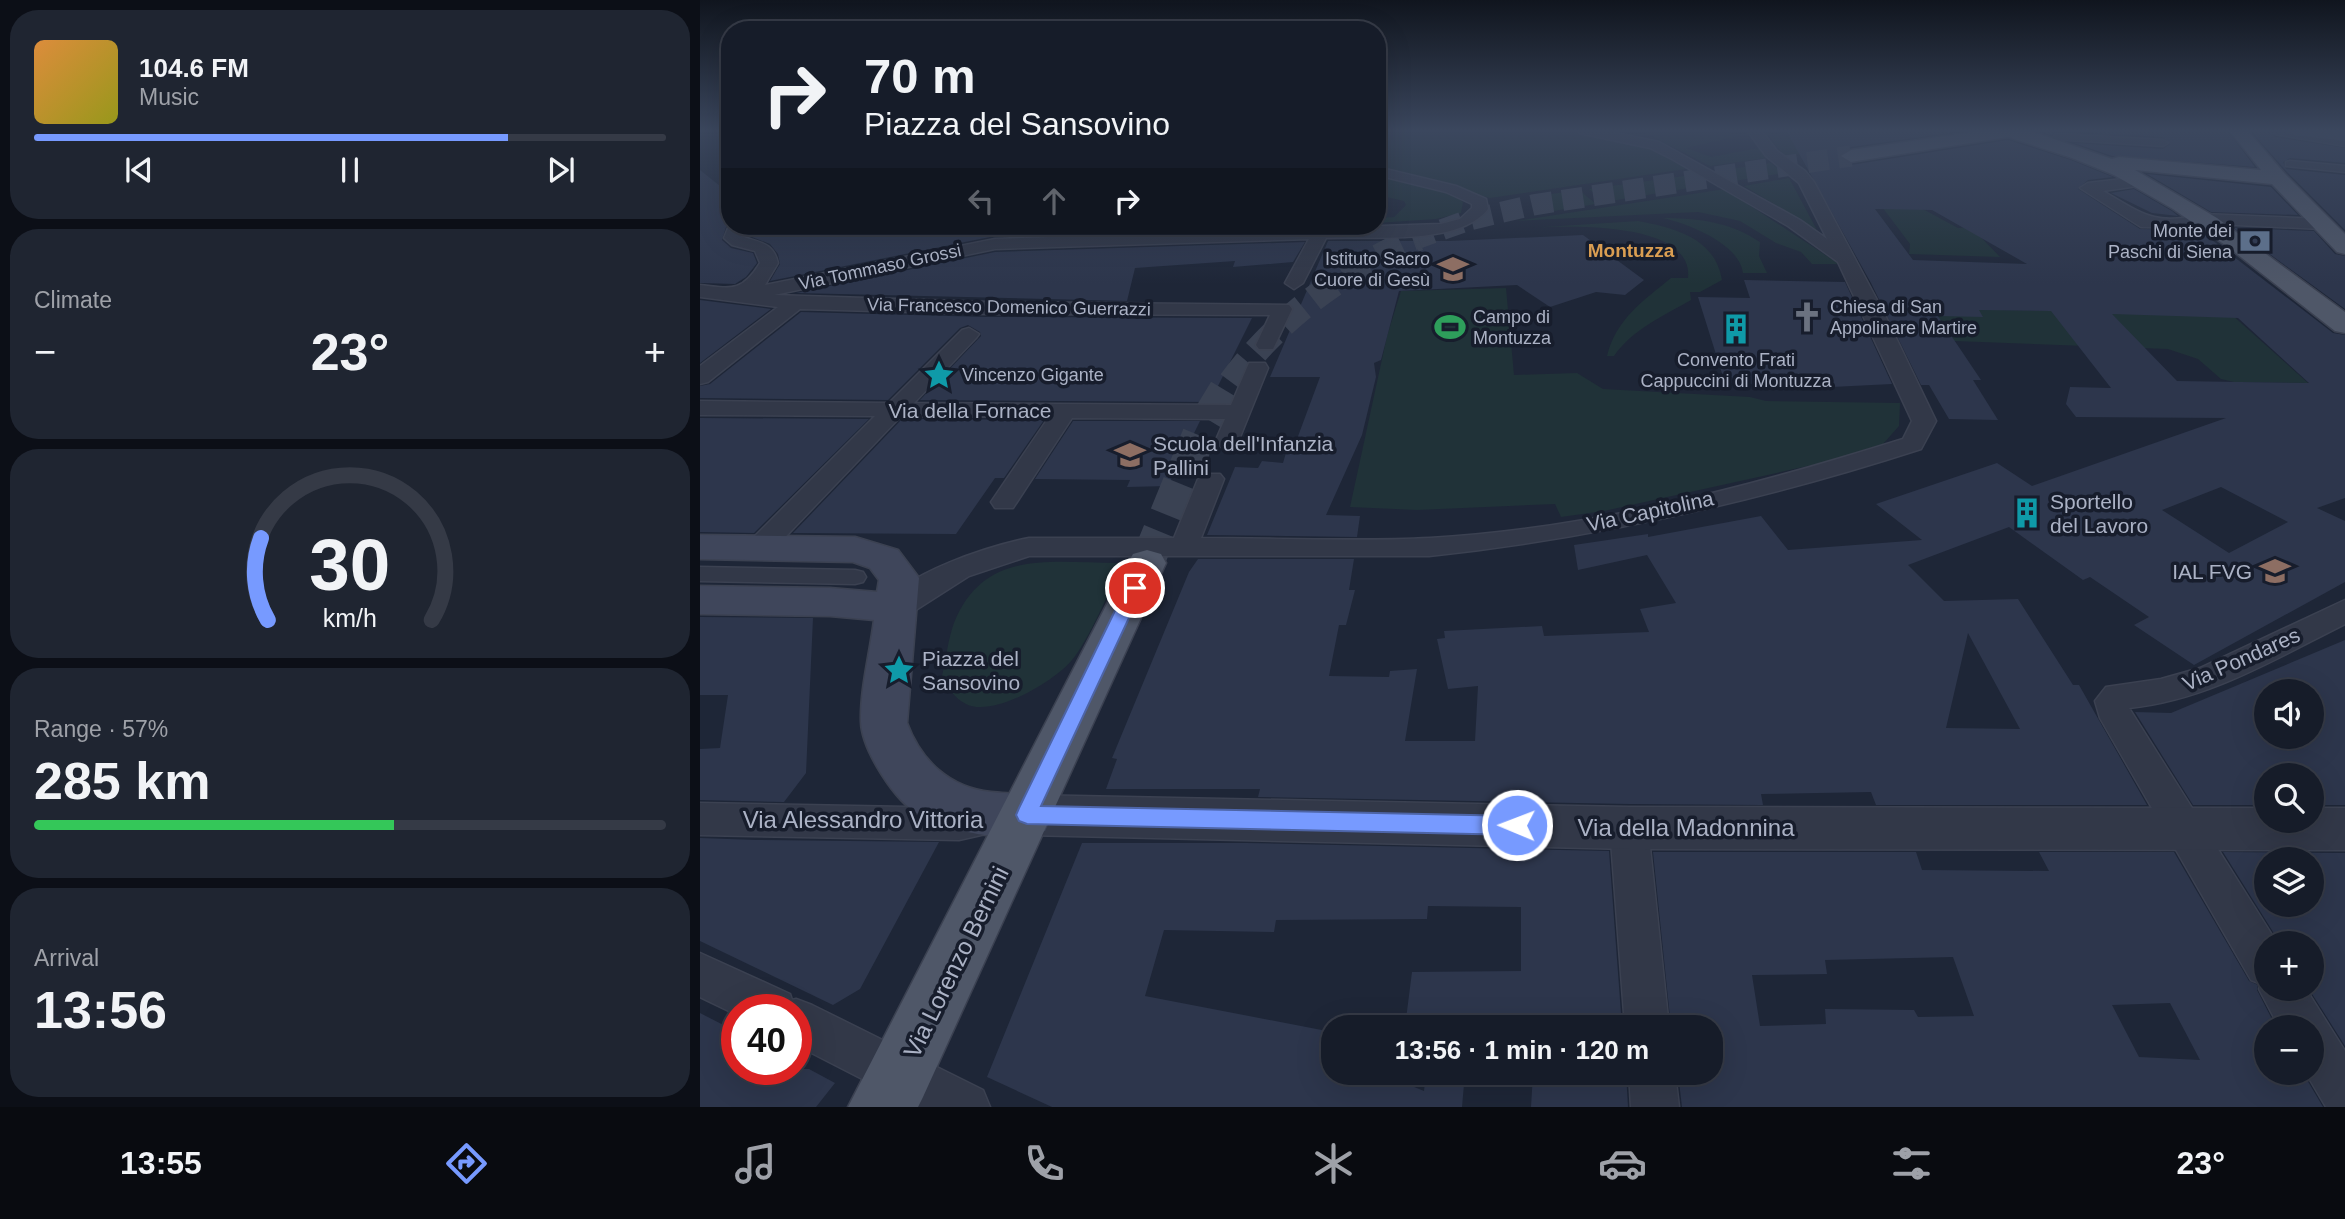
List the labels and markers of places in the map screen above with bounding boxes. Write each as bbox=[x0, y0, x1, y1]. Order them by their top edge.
place label: Monte dei Paschi di Siena bbox=[2108, 221, 2233, 262]
bank icon: Monte dei Paschi di Siena bbox=[2238, 224, 2272, 258]
place label: Istituto Sacro Cuore di Gesù bbox=[1314, 249, 1430, 290]
school or university icon: Istituto Sacro Cuore di Gesù bbox=[1436, 252, 1470, 286]
place label: Chiesa di San Appolinare Martire bbox=[1830, 297, 1977, 338]
church icon: Chiesa di San Appolinare Martire bbox=[1790, 300, 1824, 334]
place label: Campo di Montuzza bbox=[1473, 307, 1552, 348]
sports icon: Campo di Montuzza bbox=[1433, 310, 1467, 344]
building icon: Convento Frati Cappuccini di Montuzza bbox=[1719, 312, 1753, 346]
place label: Convento Frati Cappuccini di Montuzza bbox=[1640, 350, 1833, 391]
place icon: Vincenzo Gigante bbox=[922, 358, 956, 392]
place label: Vincenzo Gigante bbox=[962, 365, 1104, 385]
place label: Scuola dell'Infanzia Pallini bbox=[1153, 432, 1334, 479]
school or university icon: Scuola dell'Infanzia Pallini bbox=[1113, 438, 1147, 472]
place label: Sportello del Lavoro bbox=[2050, 490, 2148, 537]
building icon: Sportello del Lavoro bbox=[2010, 496, 2044, 530]
school or university icon: IAL FVG bbox=[2258, 554, 2292, 588]
pin bbox=[1105, 558, 1165, 618]
place label: IAL FVG bbox=[2172, 560, 2252, 583]
place label: Piazza del Sansovino bbox=[922, 647, 1020, 694]
place icon: Piazza del Sansovino bbox=[882, 653, 916, 687]

